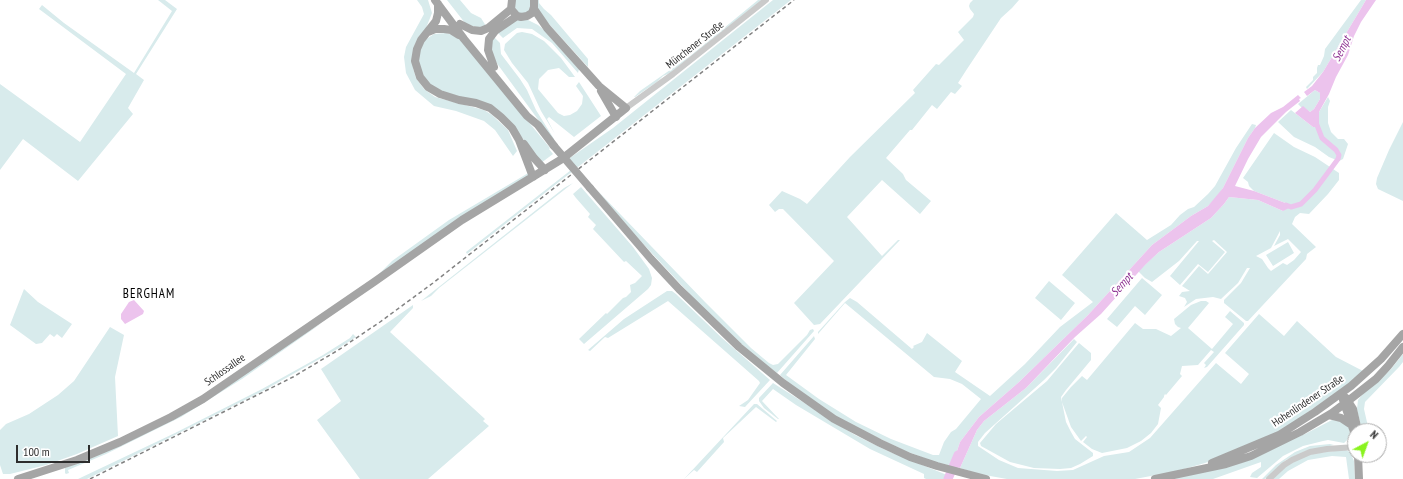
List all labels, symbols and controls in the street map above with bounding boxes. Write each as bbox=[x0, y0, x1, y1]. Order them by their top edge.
street label: Münchener Straße bbox=[663, 18, 727, 72]
water label: Sempt bbox=[1330, 34, 1354, 64]
water label: Sempt bbox=[1108, 270, 1136, 300]
district label: BERGHAM bbox=[123, 286, 175, 302]
street label: Schlossallee bbox=[202, 351, 248, 389]
street label: Hohenlindener Straße bbox=[1270, 372, 1346, 430]
north arrow bbox=[1347, 423, 1387, 463]
text: N bbox=[1367, 427, 1381, 442]
scale bar bbox=[18, 437, 92, 463]
text: 100 m bbox=[23, 444, 50, 459]

